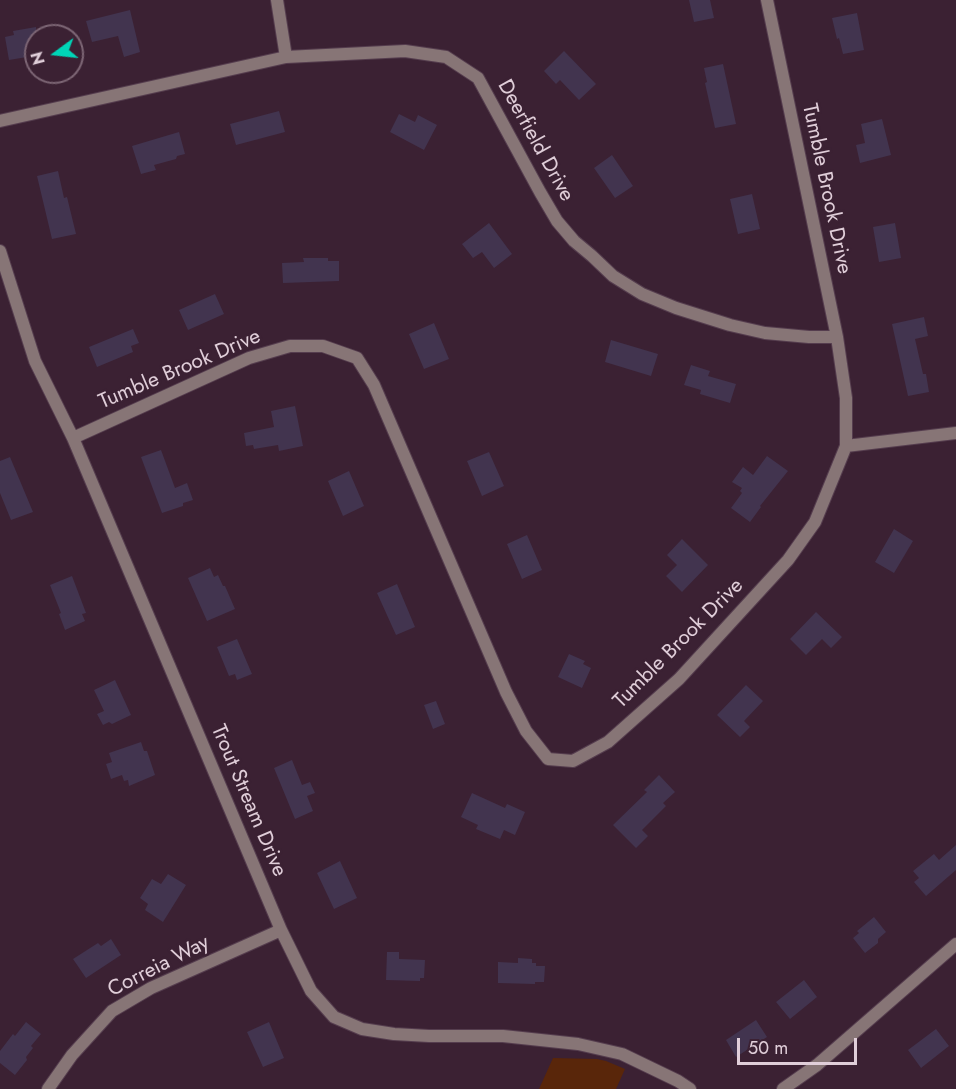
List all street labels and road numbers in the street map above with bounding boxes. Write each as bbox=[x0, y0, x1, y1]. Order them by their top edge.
street label: Deerfield Drive bbox=[491, 76, 579, 206]
street label: Tumble Brook Drive bbox=[796, 102, 856, 276]
street label: Tumble Brook Drive bbox=[95, 325, 265, 415]
street label: Tumble Brook Drive bbox=[609, 574, 749, 714]
street label: Trout Stream Drive bbox=[205, 721, 291, 881]
street label: Correia Way bbox=[104, 931, 214, 1003]

